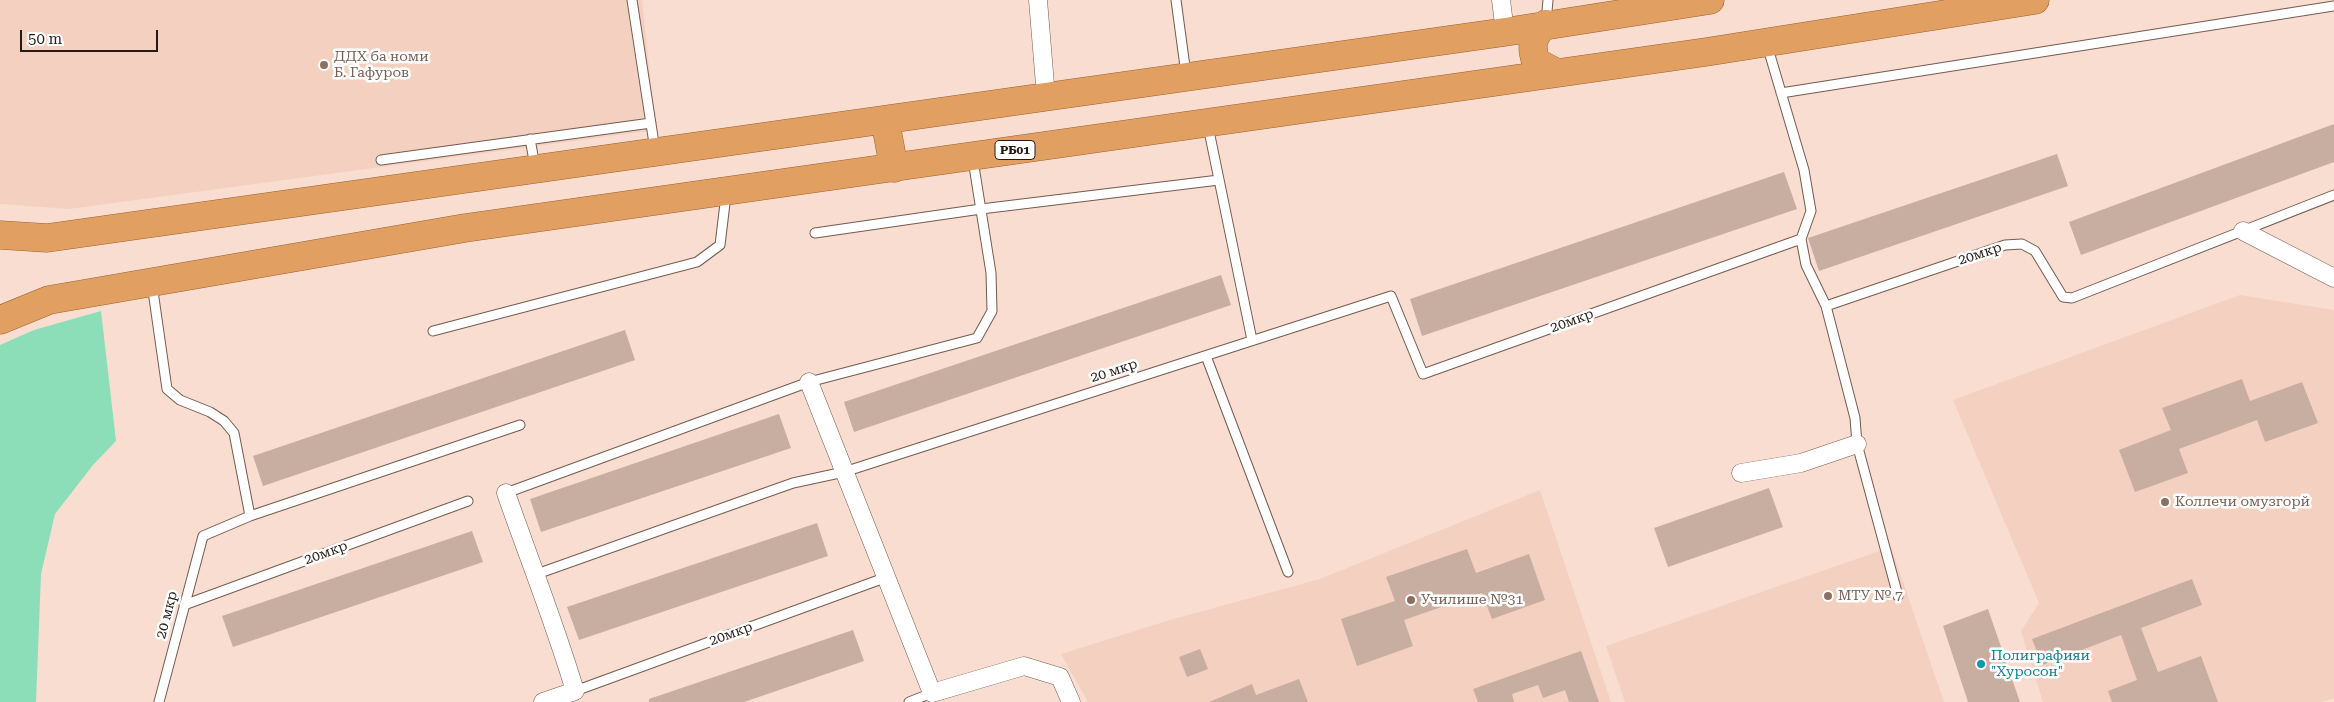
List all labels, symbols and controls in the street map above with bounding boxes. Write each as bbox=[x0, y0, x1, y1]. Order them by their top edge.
scale bar bbox=[22, 20, 160, 52]
text: 50 m bbox=[28, 30, 62, 48]
place label: ДДХ ба номи Б. Гафуров bbox=[334, 49, 429, 82]
marker: ДДХ ба номи Б. Гафуров bbox=[318, 59, 330, 71]
road number: РБ01 bbox=[995, 140, 1035, 160]
street label: 20мкр bbox=[1956, 239, 2004, 269]
street label: 20мкр bbox=[1548, 305, 1596, 337]
street label: 20 мкр bbox=[1088, 356, 1140, 386]
place label: Коллечи омузгорй bbox=[2175, 494, 2310, 510]
marker: Коллечи омузгорй bbox=[2159, 496, 2171, 508]
street label: 20мкр bbox=[302, 537, 350, 569]
place label: МТУ № 7 bbox=[1838, 588, 1903, 604]
street label: 20 мкр bbox=[153, 589, 181, 641]
marker: МТУ № 7 bbox=[1822, 590, 1834, 602]
place label: Училише №31 bbox=[1421, 592, 1523, 608]
marker: Училише №31 bbox=[1405, 594, 1417, 606]
street label: 20мкр bbox=[707, 618, 755, 650]
place label: Полиграфияи "Хуросон" bbox=[1991, 648, 2090, 680]
marker: Полиграфияи "Хуросон" bbox=[1975, 658, 1987, 670]

